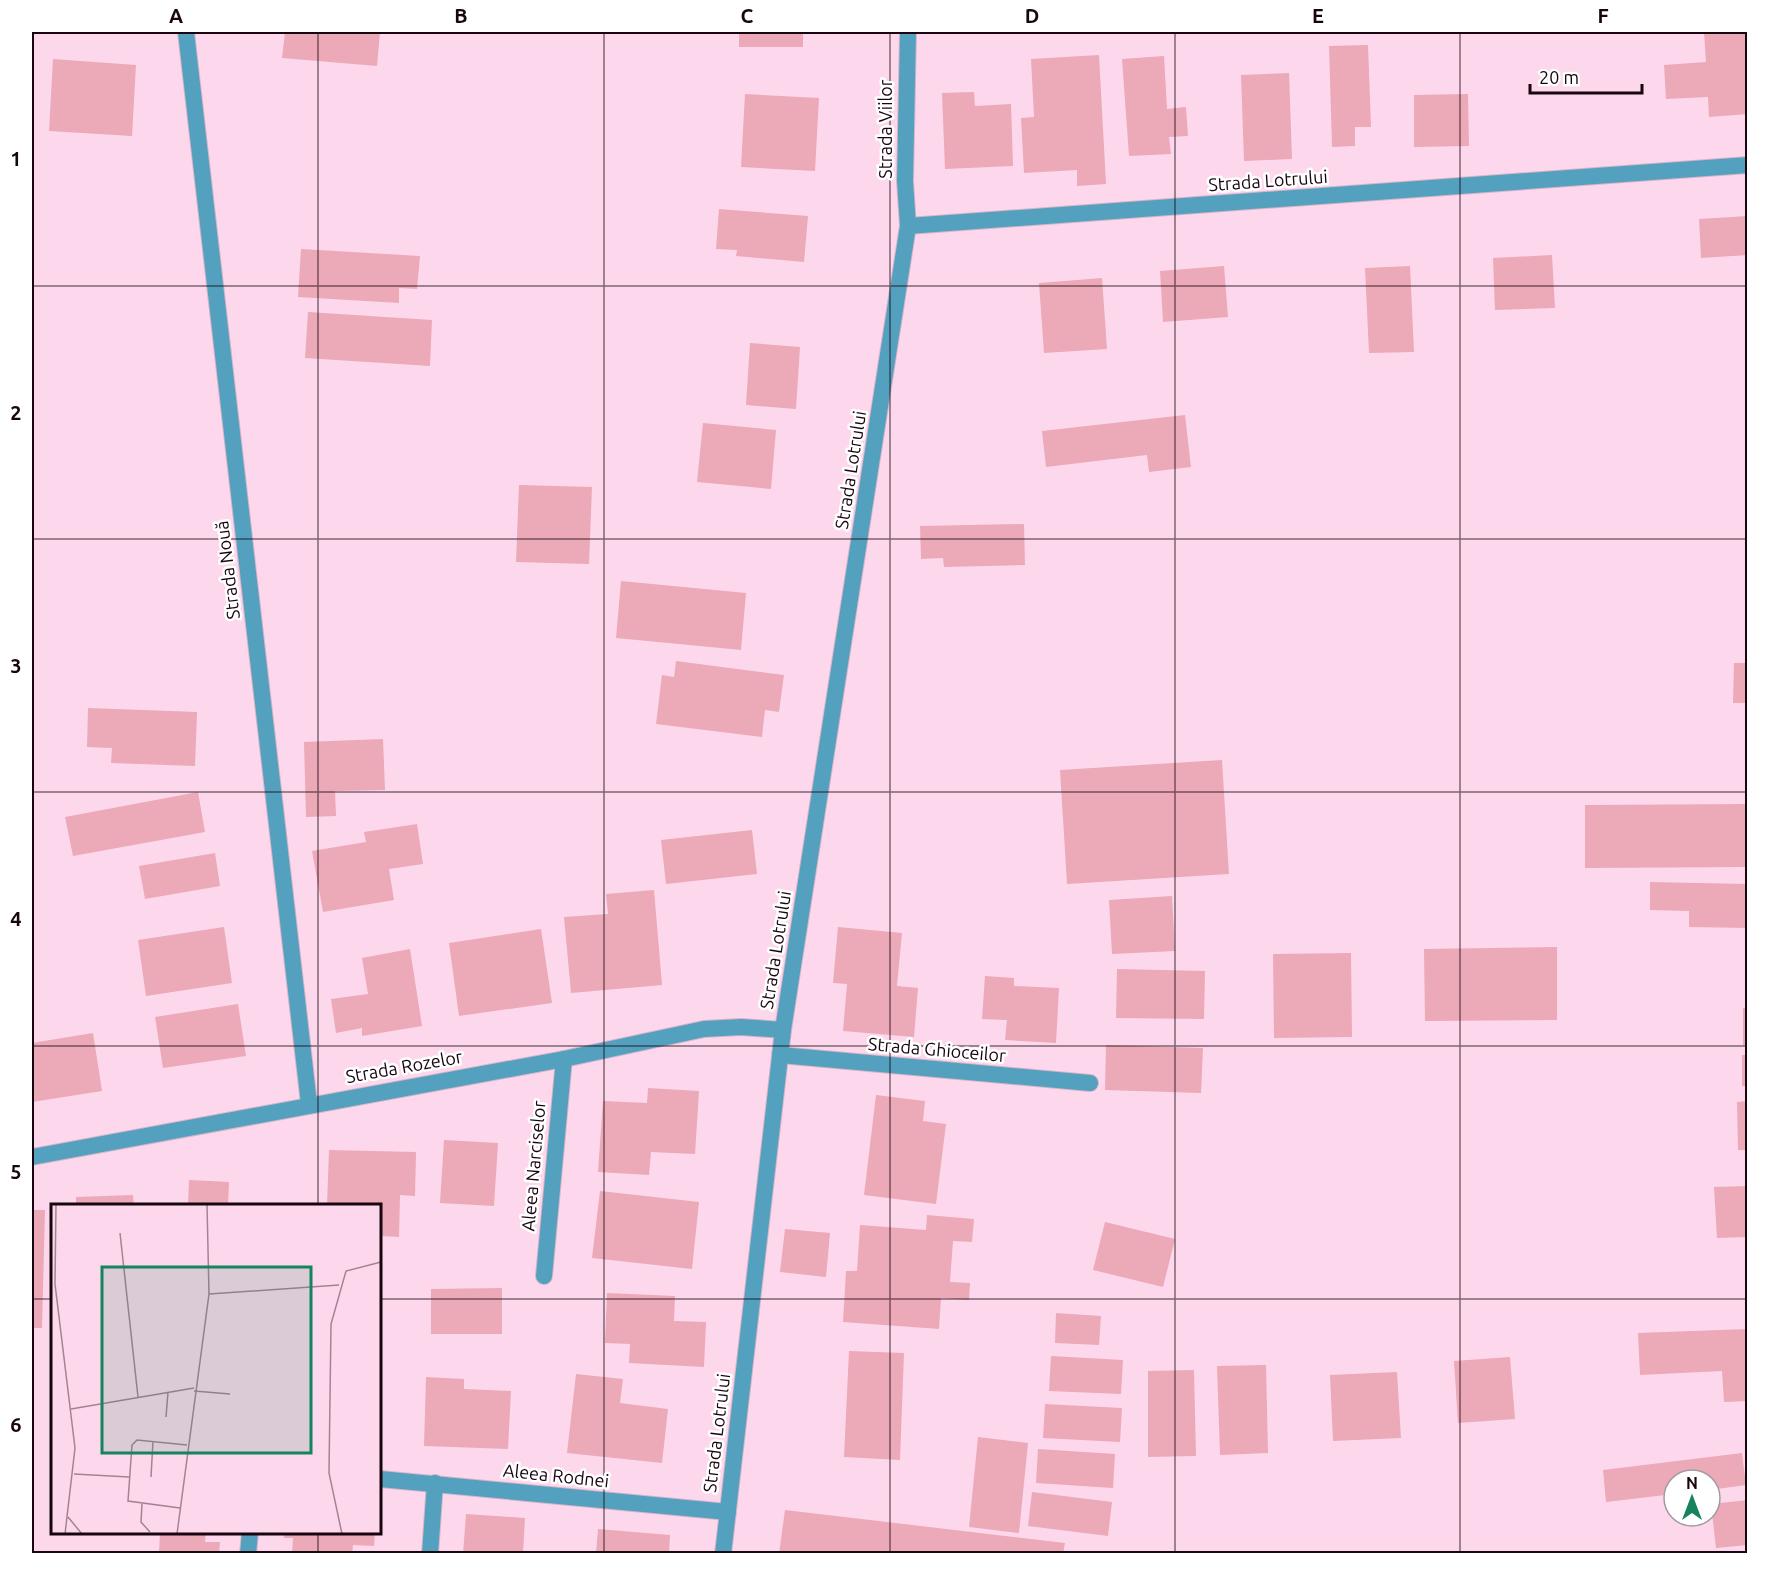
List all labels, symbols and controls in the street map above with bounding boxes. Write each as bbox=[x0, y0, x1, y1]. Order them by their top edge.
text: A bbox=[169, 4, 183, 27]
text: B bbox=[454, 4, 468, 27]
text: C bbox=[741, 4, 754, 27]
text: D bbox=[1025, 4, 1039, 27]
text: E bbox=[1312, 4, 1324, 27]
text: F bbox=[1597, 4, 1609, 27]
scale bar bbox=[1530, 57, 1642, 95]
text: 20 m bbox=[1539, 67, 1579, 87]
street label: Strada Viilor bbox=[875, 79, 895, 179]
text: 1 bbox=[10, 147, 22, 170]
street label: Strada Lotrului bbox=[1208, 166, 1328, 194]
text: 2 bbox=[10, 401, 22, 424]
street label: Strada Lotrului bbox=[831, 409, 869, 531]
street label: Strada Nouă bbox=[211, 520, 243, 621]
text: 3 bbox=[10, 654, 22, 677]
street label: Strada Lotrului bbox=[756, 889, 794, 1011]
text: 4 bbox=[10, 907, 22, 930]
street label: Strada Ghioceilor bbox=[867, 1033, 1007, 1065]
street label: Strada Rozelor bbox=[344, 1046, 464, 1086]
street label: Aleea Narciselor bbox=[517, 1100, 549, 1232]
text: 5 bbox=[10, 1160, 22, 1183]
inset map bbox=[51, 1204, 381, 1534]
street label: Strada Lotrului bbox=[699, 1372, 733, 1494]
text: 6 bbox=[10, 1413, 22, 1436]
street label: Aleea Rodnei bbox=[502, 1459, 610, 1491]
north arrow bbox=[1662, 1468, 1722, 1528]
text: N bbox=[1686, 1474, 1698, 1492]

